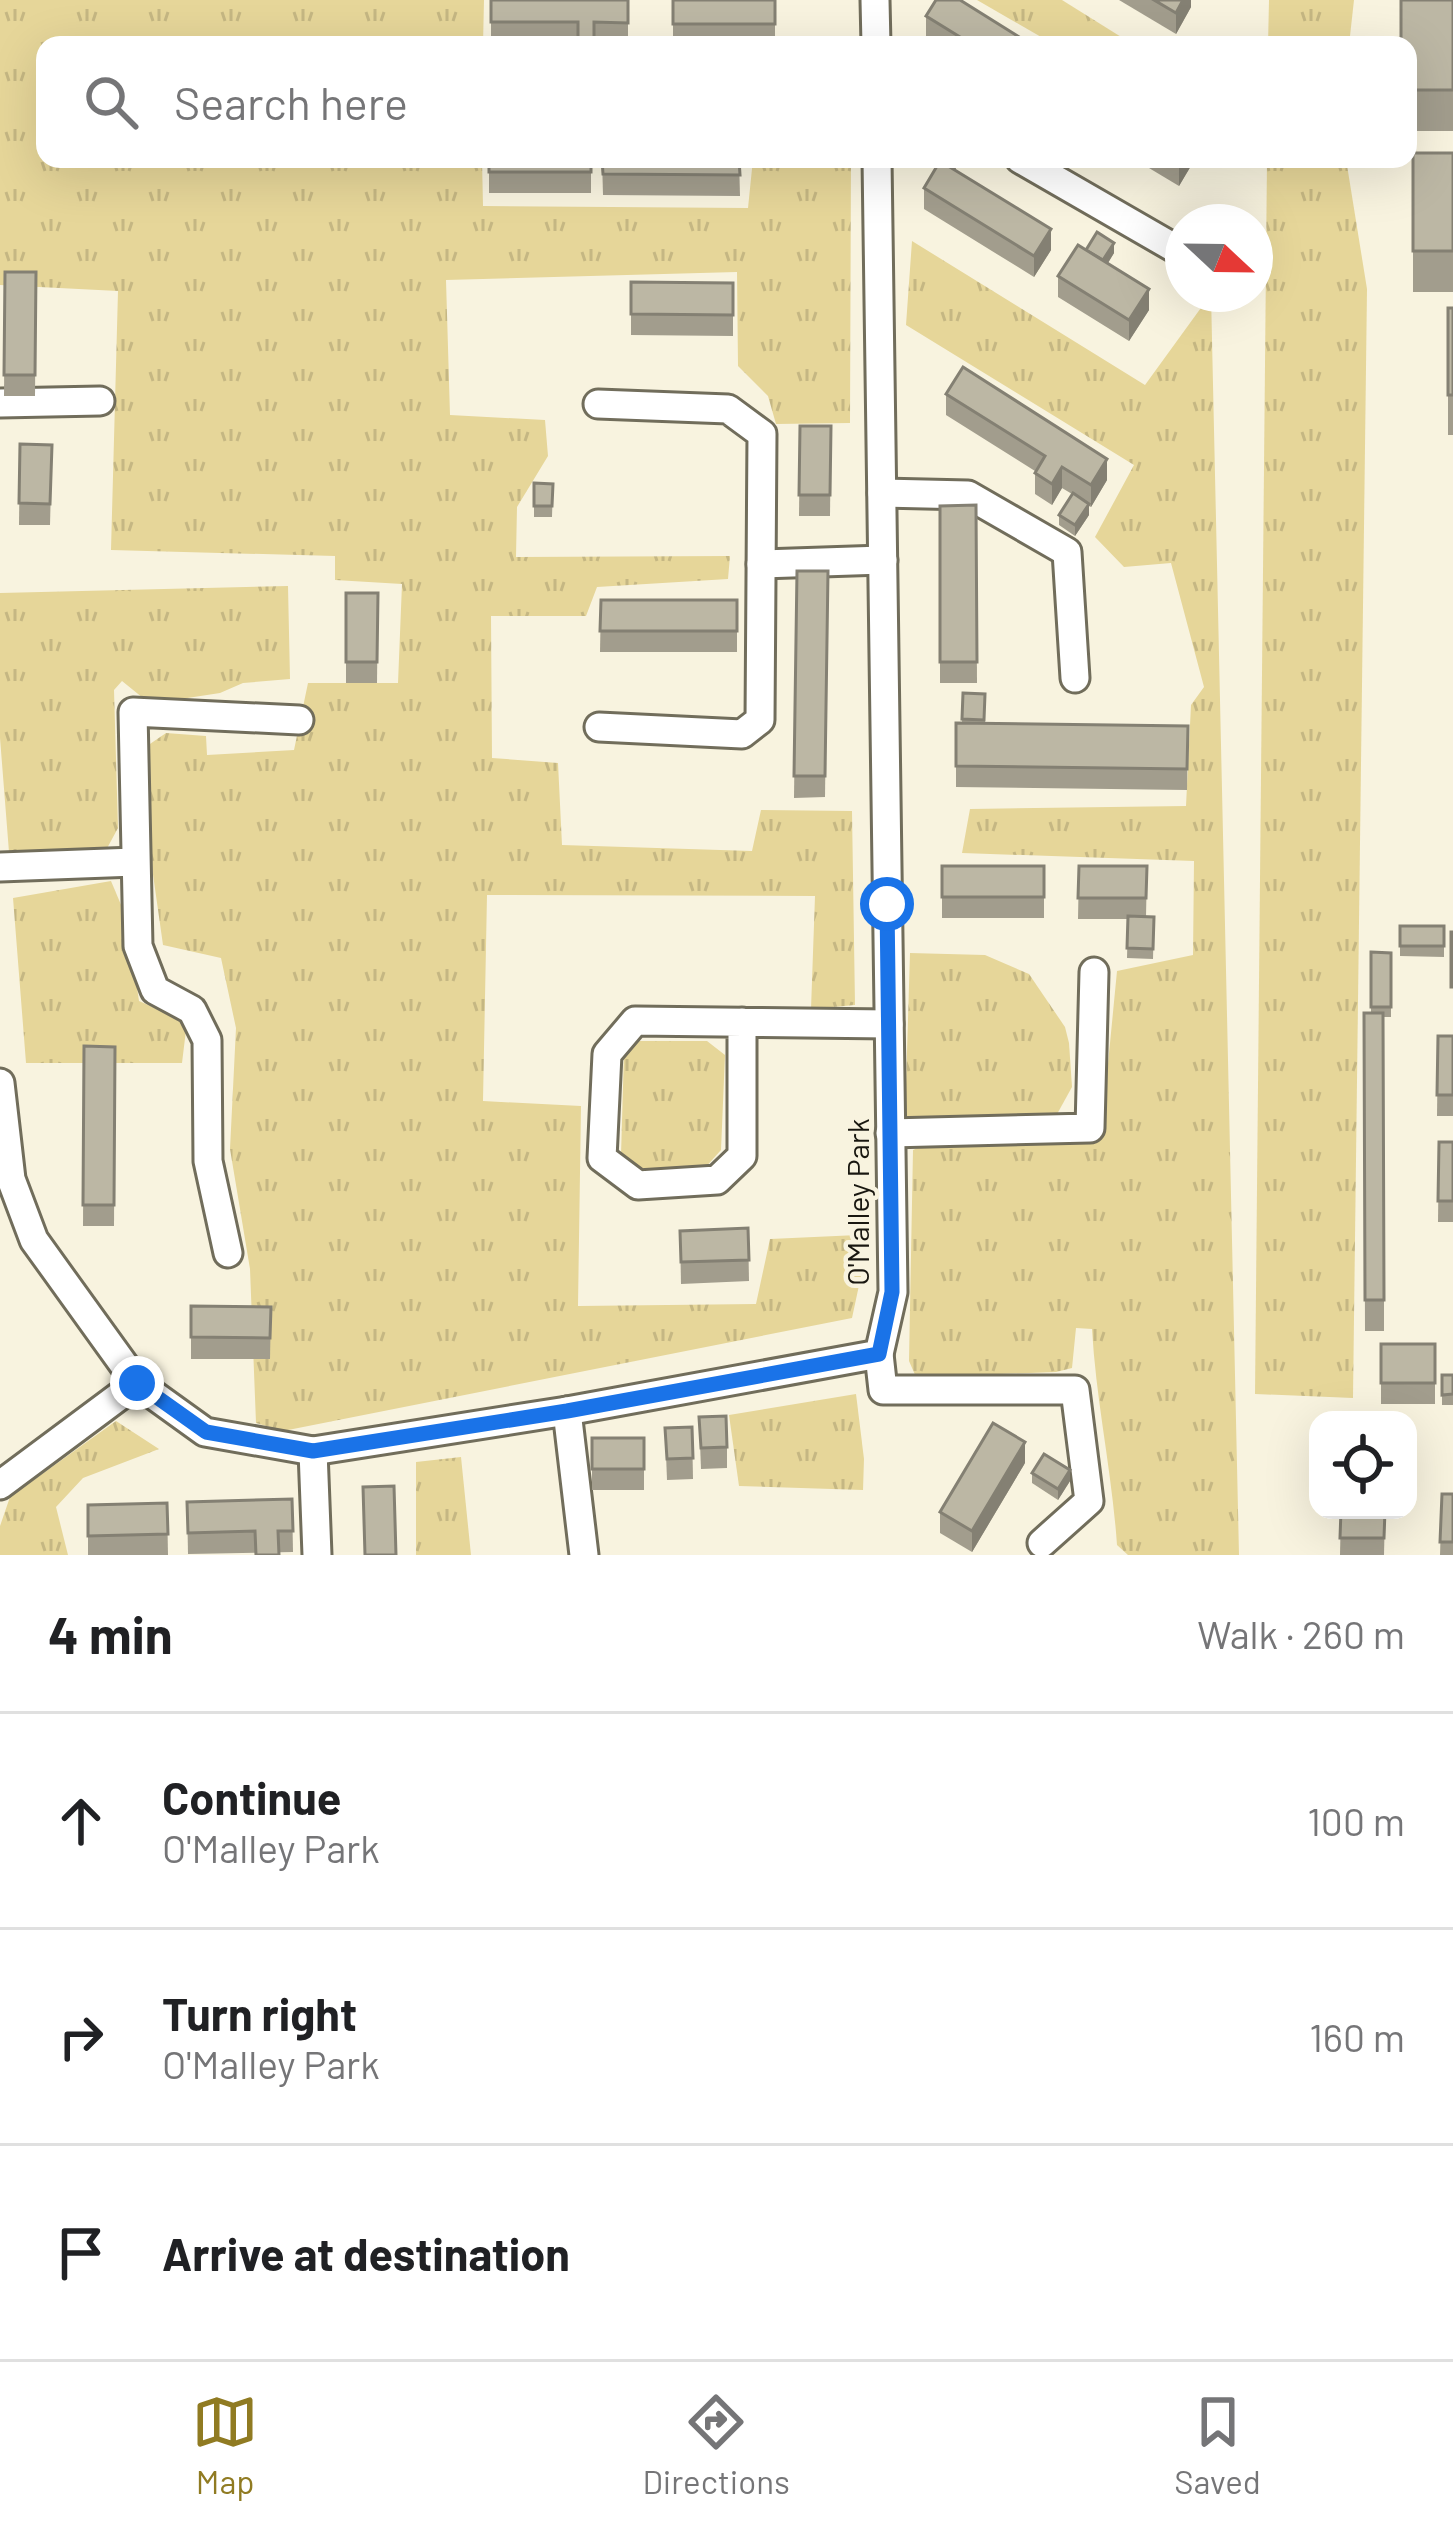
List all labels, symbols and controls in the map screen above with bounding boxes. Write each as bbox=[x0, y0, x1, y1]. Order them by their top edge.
search box bbox=[36, 36, 1417, 168]
icon: search bbox=[78, 69, 144, 135]
text: Search here bbox=[174, 75, 408, 129]
north arrow bbox=[1165, 204, 1273, 312]
route start bbox=[860, 877, 914, 931]
street label: O'Malley Park bbox=[839, 1118, 875, 1286]
route end bbox=[110, 1356, 164, 1410]
map controls bbox=[1309, 1411, 1417, 1519]
button: locate bbox=[1309, 1411, 1417, 1519]
text: 4 min bbox=[48, 1603, 173, 1664]
text: Walk · 260 m bbox=[1197, 1610, 1405, 1657]
text: Continue bbox=[162, 1770, 341, 1824]
icon: ahead bbox=[48, 1788, 114, 1854]
text: 100 m bbox=[1307, 1797, 1405, 1844]
text: O'Malley Park bbox=[162, 1824, 380, 1871]
text: Turn right bbox=[162, 1986, 357, 2040]
icon: right bbox=[48, 2004, 114, 2070]
text: 160 m bbox=[1309, 2013, 1405, 2060]
text: O'Malley Park bbox=[162, 2040, 380, 2087]
icon: arrive bbox=[48, 2220, 114, 2286]
text: Arrive at destination bbox=[162, 2226, 570, 2280]
tab: Map bbox=[192, 2389, 258, 2501]
tab: Directions bbox=[642, 2389, 790, 2501]
tab: Saved bbox=[1174, 2389, 1261, 2501]

